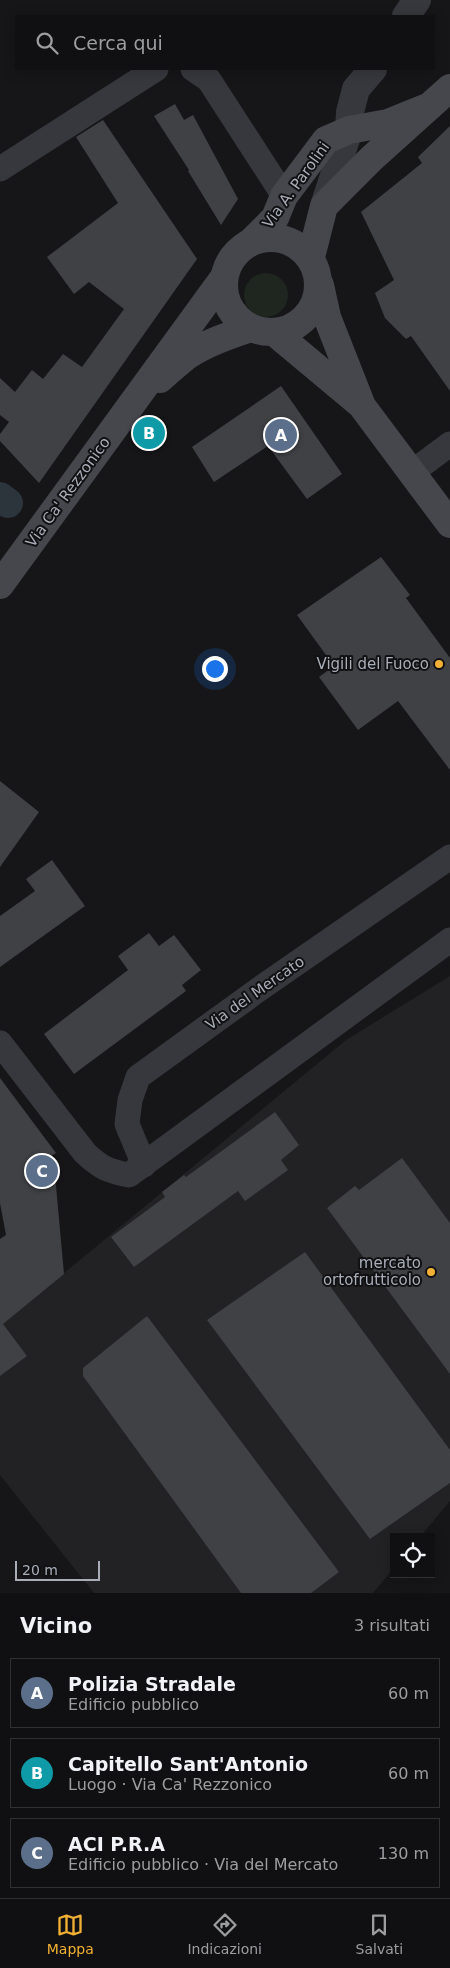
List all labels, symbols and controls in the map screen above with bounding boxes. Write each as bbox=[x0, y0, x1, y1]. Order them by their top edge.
search box bbox=[15, 15, 435, 70]
icon: search bbox=[33, 29, 61, 57]
text: Cerca qui bbox=[73, 32, 163, 54]
street label: Via A. Parolini bbox=[259, 138, 333, 232]
pin: B bbox=[133, 414, 165, 452]
pin: A bbox=[265, 416, 297, 454]
street label: Via Ca' Rezzonico bbox=[22, 433, 114, 551]
place label: Vigili del Fuoco bbox=[317, 655, 429, 673]
your location bbox=[202, 656, 228, 682]
marker: Vigili del Fuoco bbox=[433, 658, 445, 670]
street label: Via del Mercato bbox=[202, 952, 308, 1034]
pin: C bbox=[26, 1152, 58, 1190]
place label: mercato ortofrutticolo bbox=[323, 1254, 421, 1289]
marker: mercato ortofrutticolo bbox=[425, 1266, 437, 1278]
map controls bbox=[390, 1533, 435, 1578]
button: locate bbox=[390, 1533, 435, 1578]
scale bar bbox=[15, 1558, 100, 1581]
text: 20 m bbox=[22, 1562, 58, 1578]
text: Vicino bbox=[20, 1614, 92, 1638]
text: 3 risultati bbox=[354, 1616, 430, 1635]
text: Polizia Stradale bbox=[68, 1673, 236, 1695]
text: A bbox=[31, 1684, 43, 1703]
text: 60 m bbox=[388, 1684, 429, 1703]
text: Edificio pubblico bbox=[68, 1695, 199, 1714]
text: Capitello Sant'Antonio bbox=[68, 1753, 308, 1775]
text: B bbox=[31, 1764, 43, 1783]
text: 60 m bbox=[388, 1764, 429, 1783]
text: Luogo · Via Ca' Rezzonico bbox=[68, 1775, 272, 1794]
text: ACI P.R.A bbox=[68, 1833, 165, 1855]
text: C bbox=[31, 1844, 43, 1863]
text: 130 m bbox=[378, 1844, 429, 1863]
text: Edificio pubblico · Via del Mercato bbox=[68, 1855, 338, 1874]
tab: Mappa bbox=[47, 1911, 94, 1957]
tab: Indicazioni bbox=[187, 1911, 262, 1957]
tab: Salvati bbox=[356, 1911, 403, 1957]

